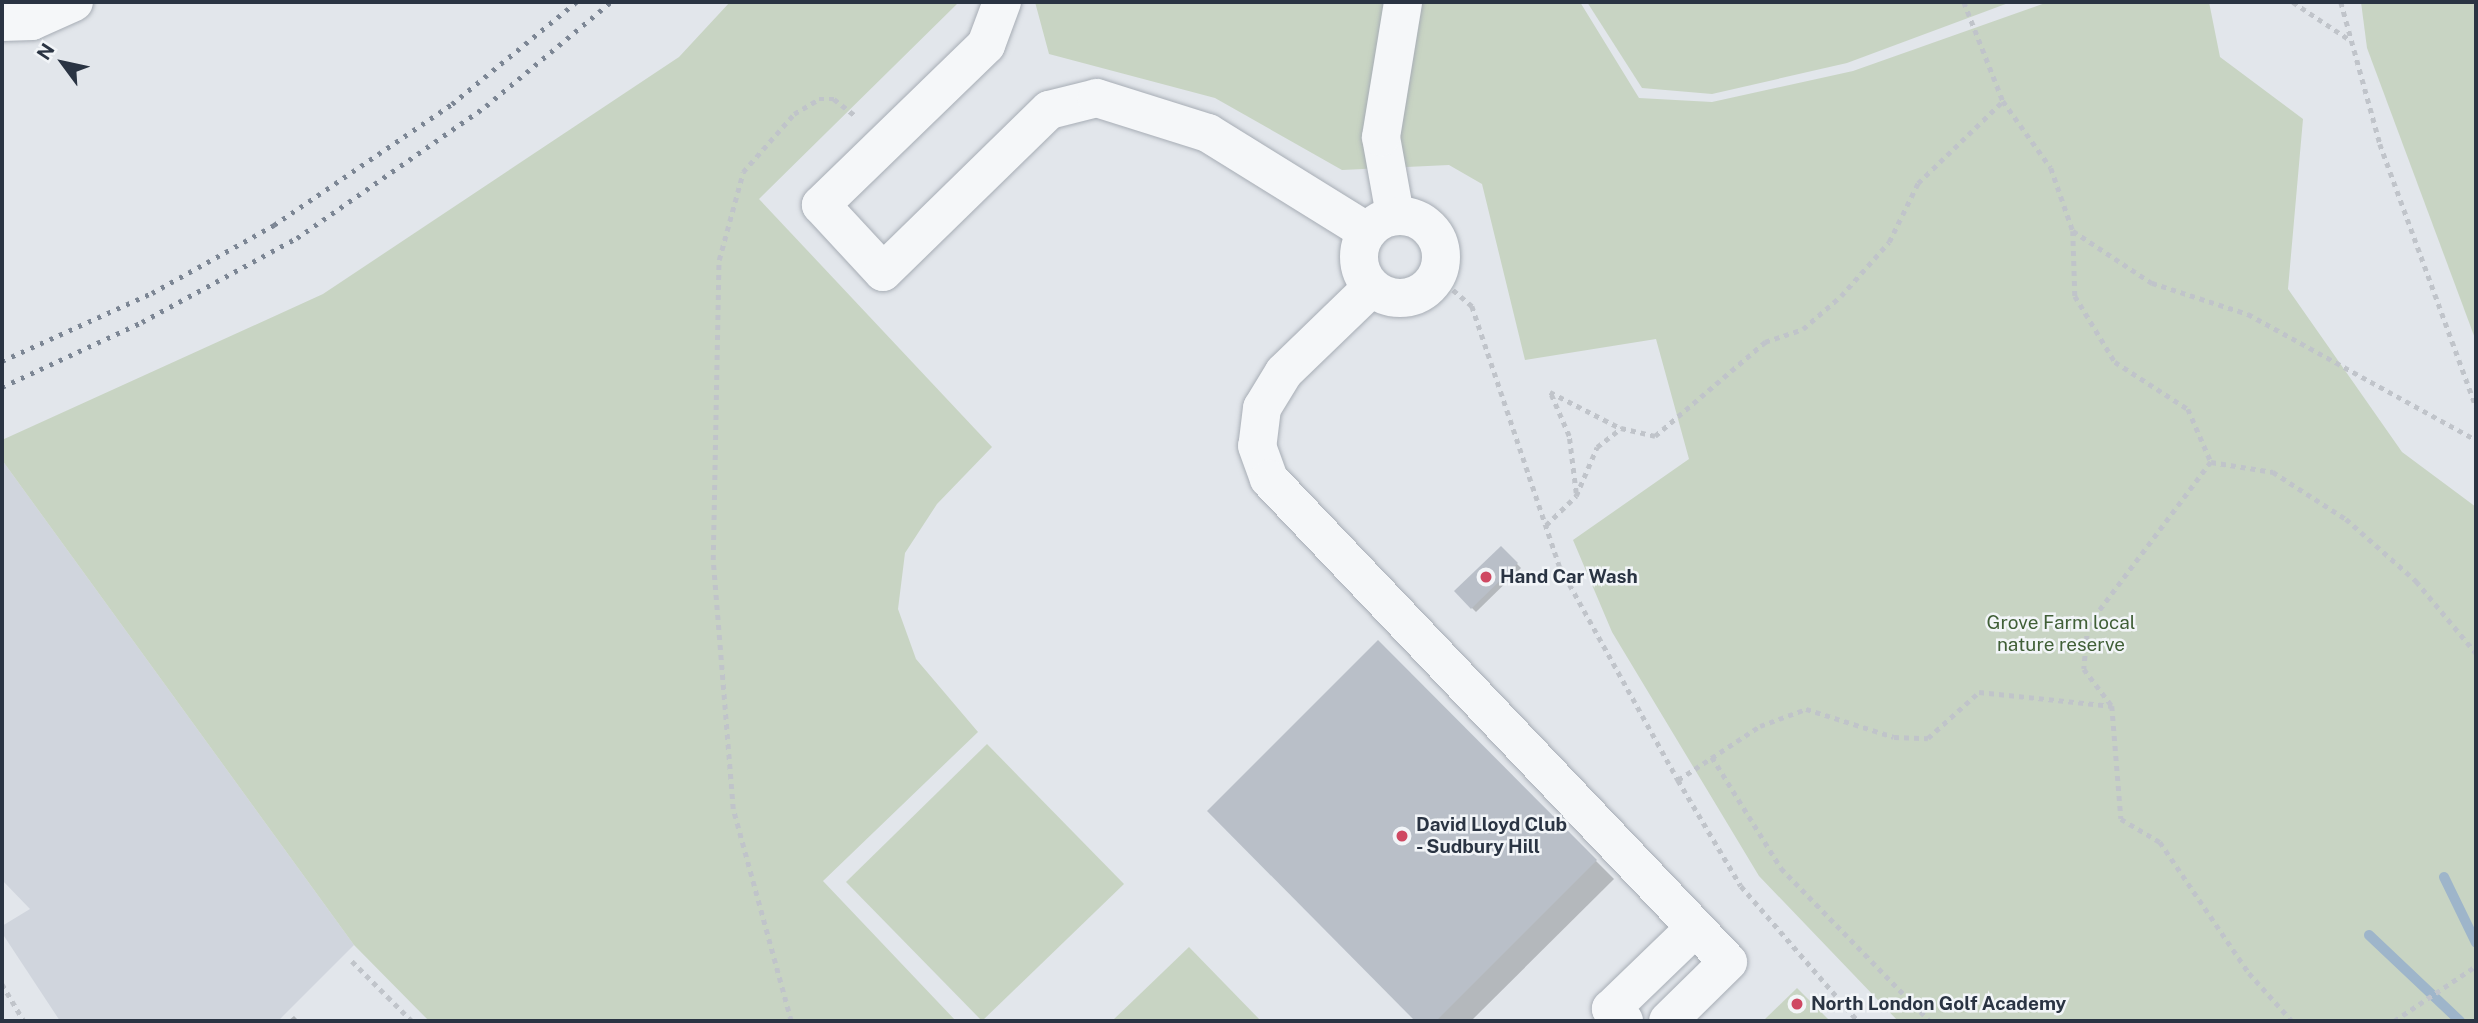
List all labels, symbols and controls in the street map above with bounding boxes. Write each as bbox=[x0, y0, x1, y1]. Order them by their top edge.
north arrow bbox=[28, 28, 98, 98]
text: N bbox=[32, 39, 59, 64]
place label: Hand Car Wash bbox=[1500, 566, 1638, 588]
marker: Hand Car Wash bbox=[1478, 569, 1494, 585]
park label: Grove Farm local nature reserve bbox=[1986, 612, 2136, 656]
place label: David Lloyd Club - Sudbury Hill bbox=[1416, 814, 1567, 858]
marker: David Lloyd Club - Sudbury Hill bbox=[1394, 828, 1410, 844]
place label: North London Golf Academy bbox=[1811, 993, 2066, 1015]
marker: North London Golf Academy bbox=[1789, 996, 1805, 1012]

